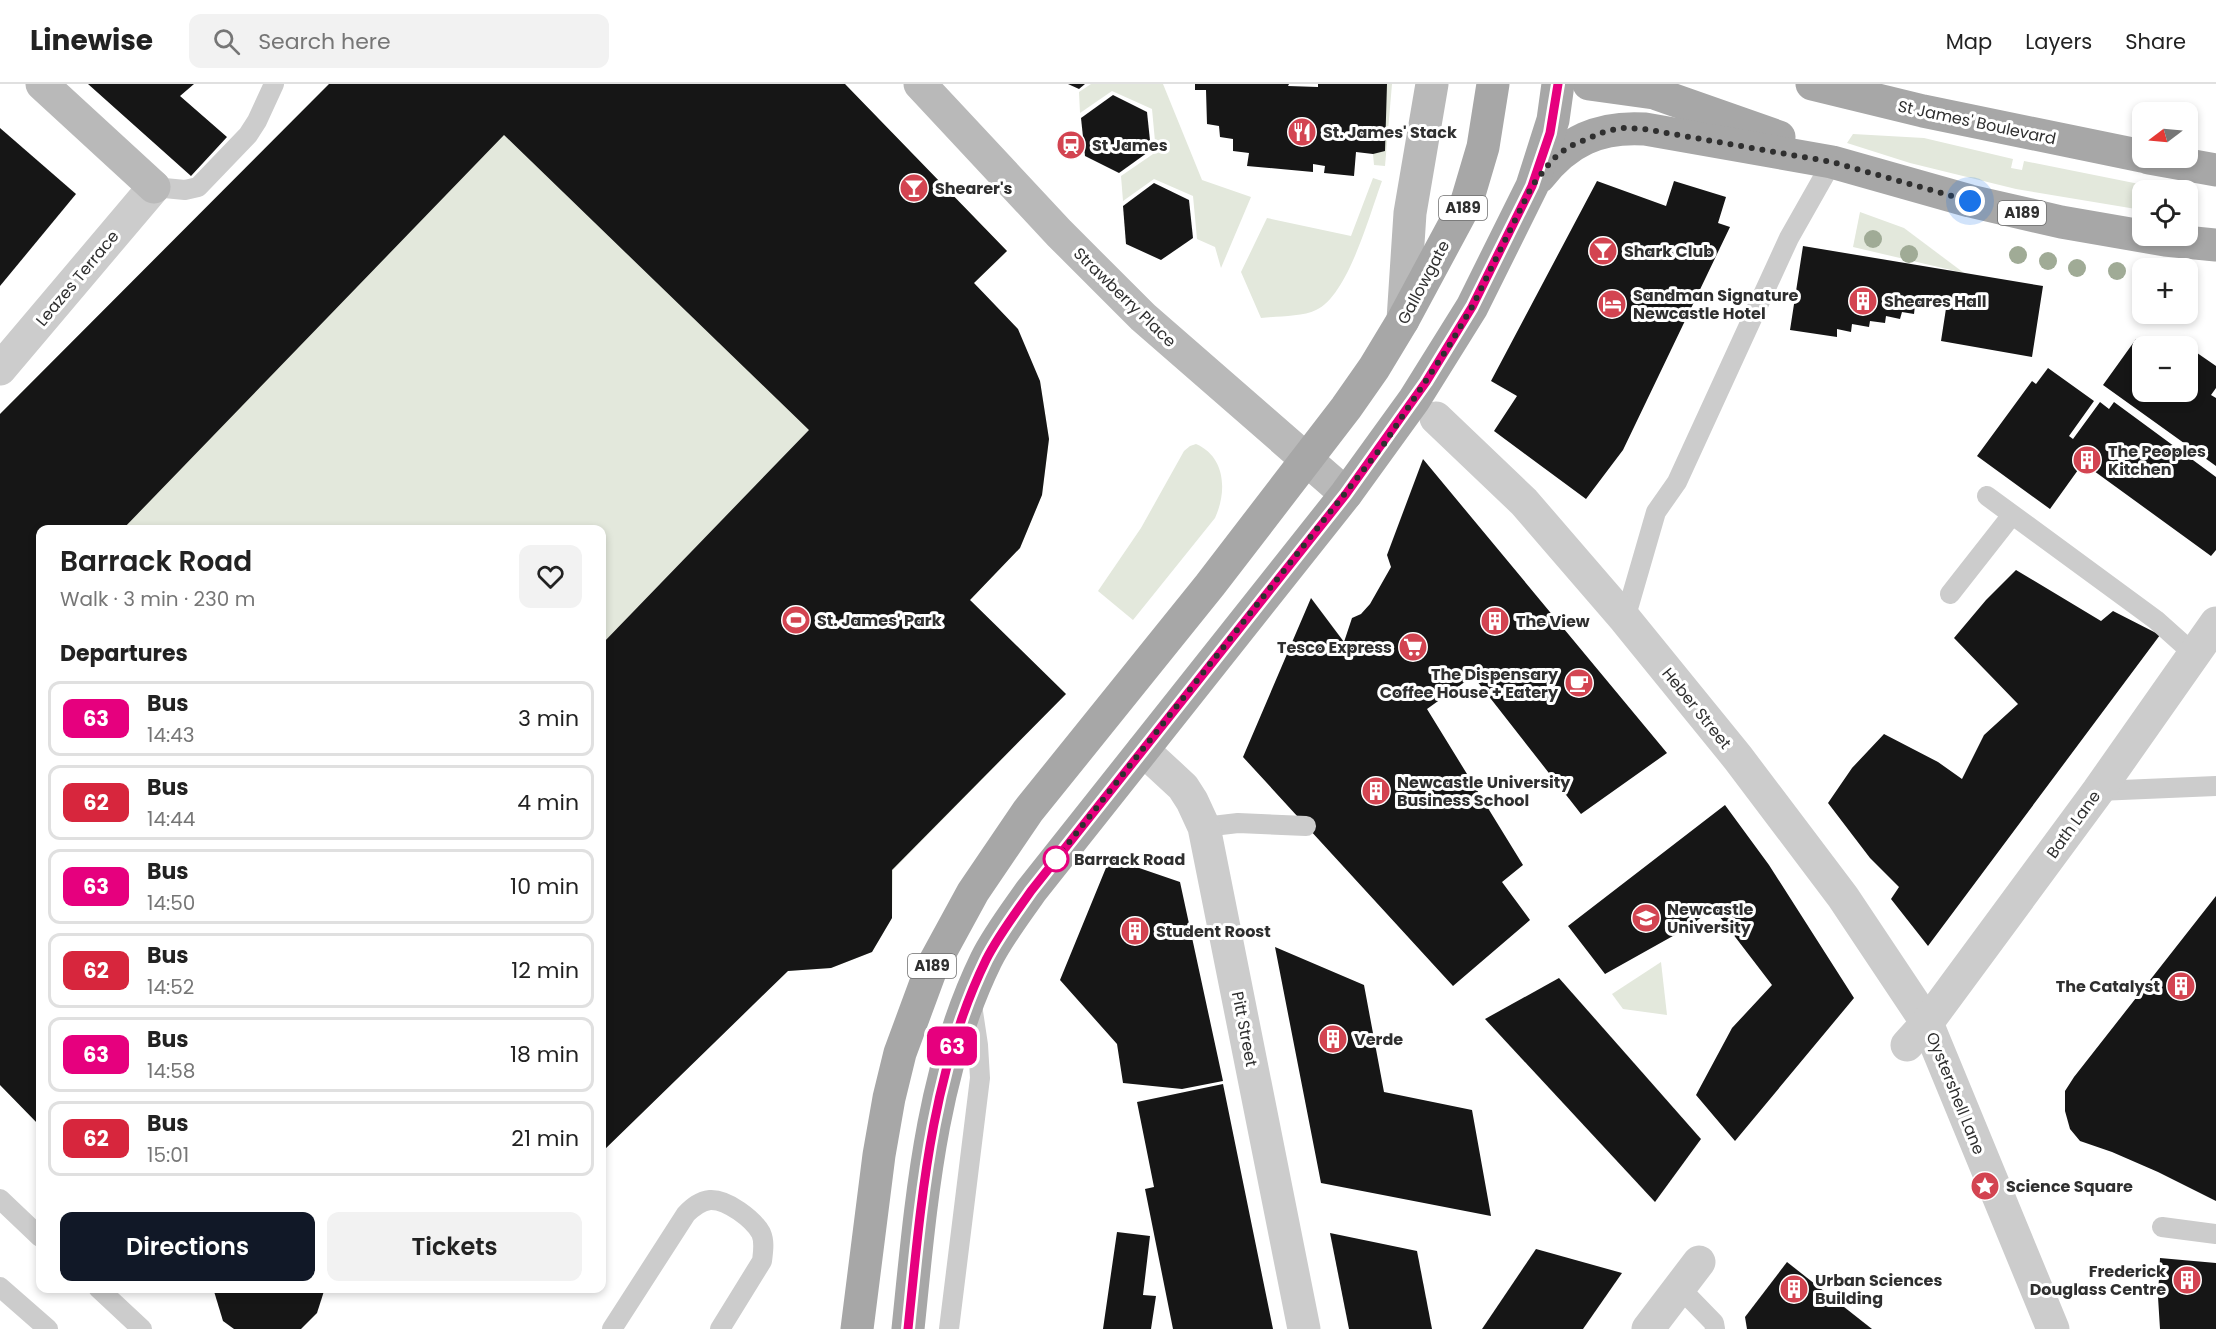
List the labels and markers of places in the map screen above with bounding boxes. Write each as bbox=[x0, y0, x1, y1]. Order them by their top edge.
restaurant icon: St. James' Stack bbox=[1286, 116, 1318, 148]
place label: St. James' Stack bbox=[1323, 121, 1457, 144]
station icon: St James bbox=[1055, 129, 1087, 161]
place label: St James bbox=[1092, 134, 1168, 157]
bar icon: Shearer's bbox=[898, 172, 930, 204]
place label: Shearer's bbox=[935, 177, 1012, 200]
bar icon: Shark Club bbox=[1587, 235, 1619, 267]
place label: Shark Club bbox=[1624, 240, 1714, 263]
place label: Sandman Signature Newcastle Hotel bbox=[1633, 284, 1799, 325]
building icon: Sheares Hall bbox=[1847, 285, 1879, 317]
hotel icon: Sandman Signature Newcastle Hotel bbox=[1596, 288, 1628, 320]
place label: Sheares Hall bbox=[1884, 290, 1986, 313]
place label: The Peoples Kitchen bbox=[2108, 440, 2206, 481]
building icon: The Peoples Kitchen bbox=[2071, 444, 2103, 476]
sports icon: St. James' Park bbox=[780, 604, 812, 636]
building icon: The View bbox=[1479, 605, 1511, 637]
place label: St. James' Park bbox=[817, 609, 942, 632]
place label: The View bbox=[1516, 610, 1590, 633]
supermarket icon: Tesco Express bbox=[1397, 631, 1429, 663]
place label: Tesco Express bbox=[1277, 636, 1392, 659]
place label: The Dispensary Coffee House + Eatery bbox=[1380, 663, 1559, 704]
cafe icon: The Dispensary Coffee House + Eatery bbox=[1563, 667, 1595, 699]
place label: Newcastle University Business School bbox=[1397, 771, 1571, 812]
building icon: Newcastle University Business School bbox=[1360, 775, 1392, 807]
marker: Barrack Road bbox=[1043, 846, 1069, 872]
place label: Barrack Road bbox=[1074, 848, 1185, 871]
place label: Newcastle University bbox=[1667, 898, 1753, 939]
school or university icon: Newcastle University bbox=[1630, 902, 1662, 934]
building icon: Student Roost bbox=[1119, 915, 1151, 947]
place label: Student Roost bbox=[1156, 920, 1271, 943]
building icon: The Catalyst bbox=[2165, 970, 2197, 1002]
place label: The Catalyst bbox=[2056, 975, 2160, 998]
building icon: Verde bbox=[1317, 1023, 1349, 1055]
place label: Verde bbox=[1354, 1028, 1403, 1051]
place icon: Science Square bbox=[1969, 1170, 2001, 1202]
place label: Science Square bbox=[2006, 1175, 2133, 1198]
place label: Frederick Douglass Centre bbox=[2030, 1260, 2166, 1301]
building icon: Frederick Douglass Centre bbox=[2171, 1264, 2203, 1296]
place label: Urban Sciences Building bbox=[1815, 1269, 1942, 1310]
building icon: Urban Sciences Building bbox=[1778, 1273, 1810, 1305]

